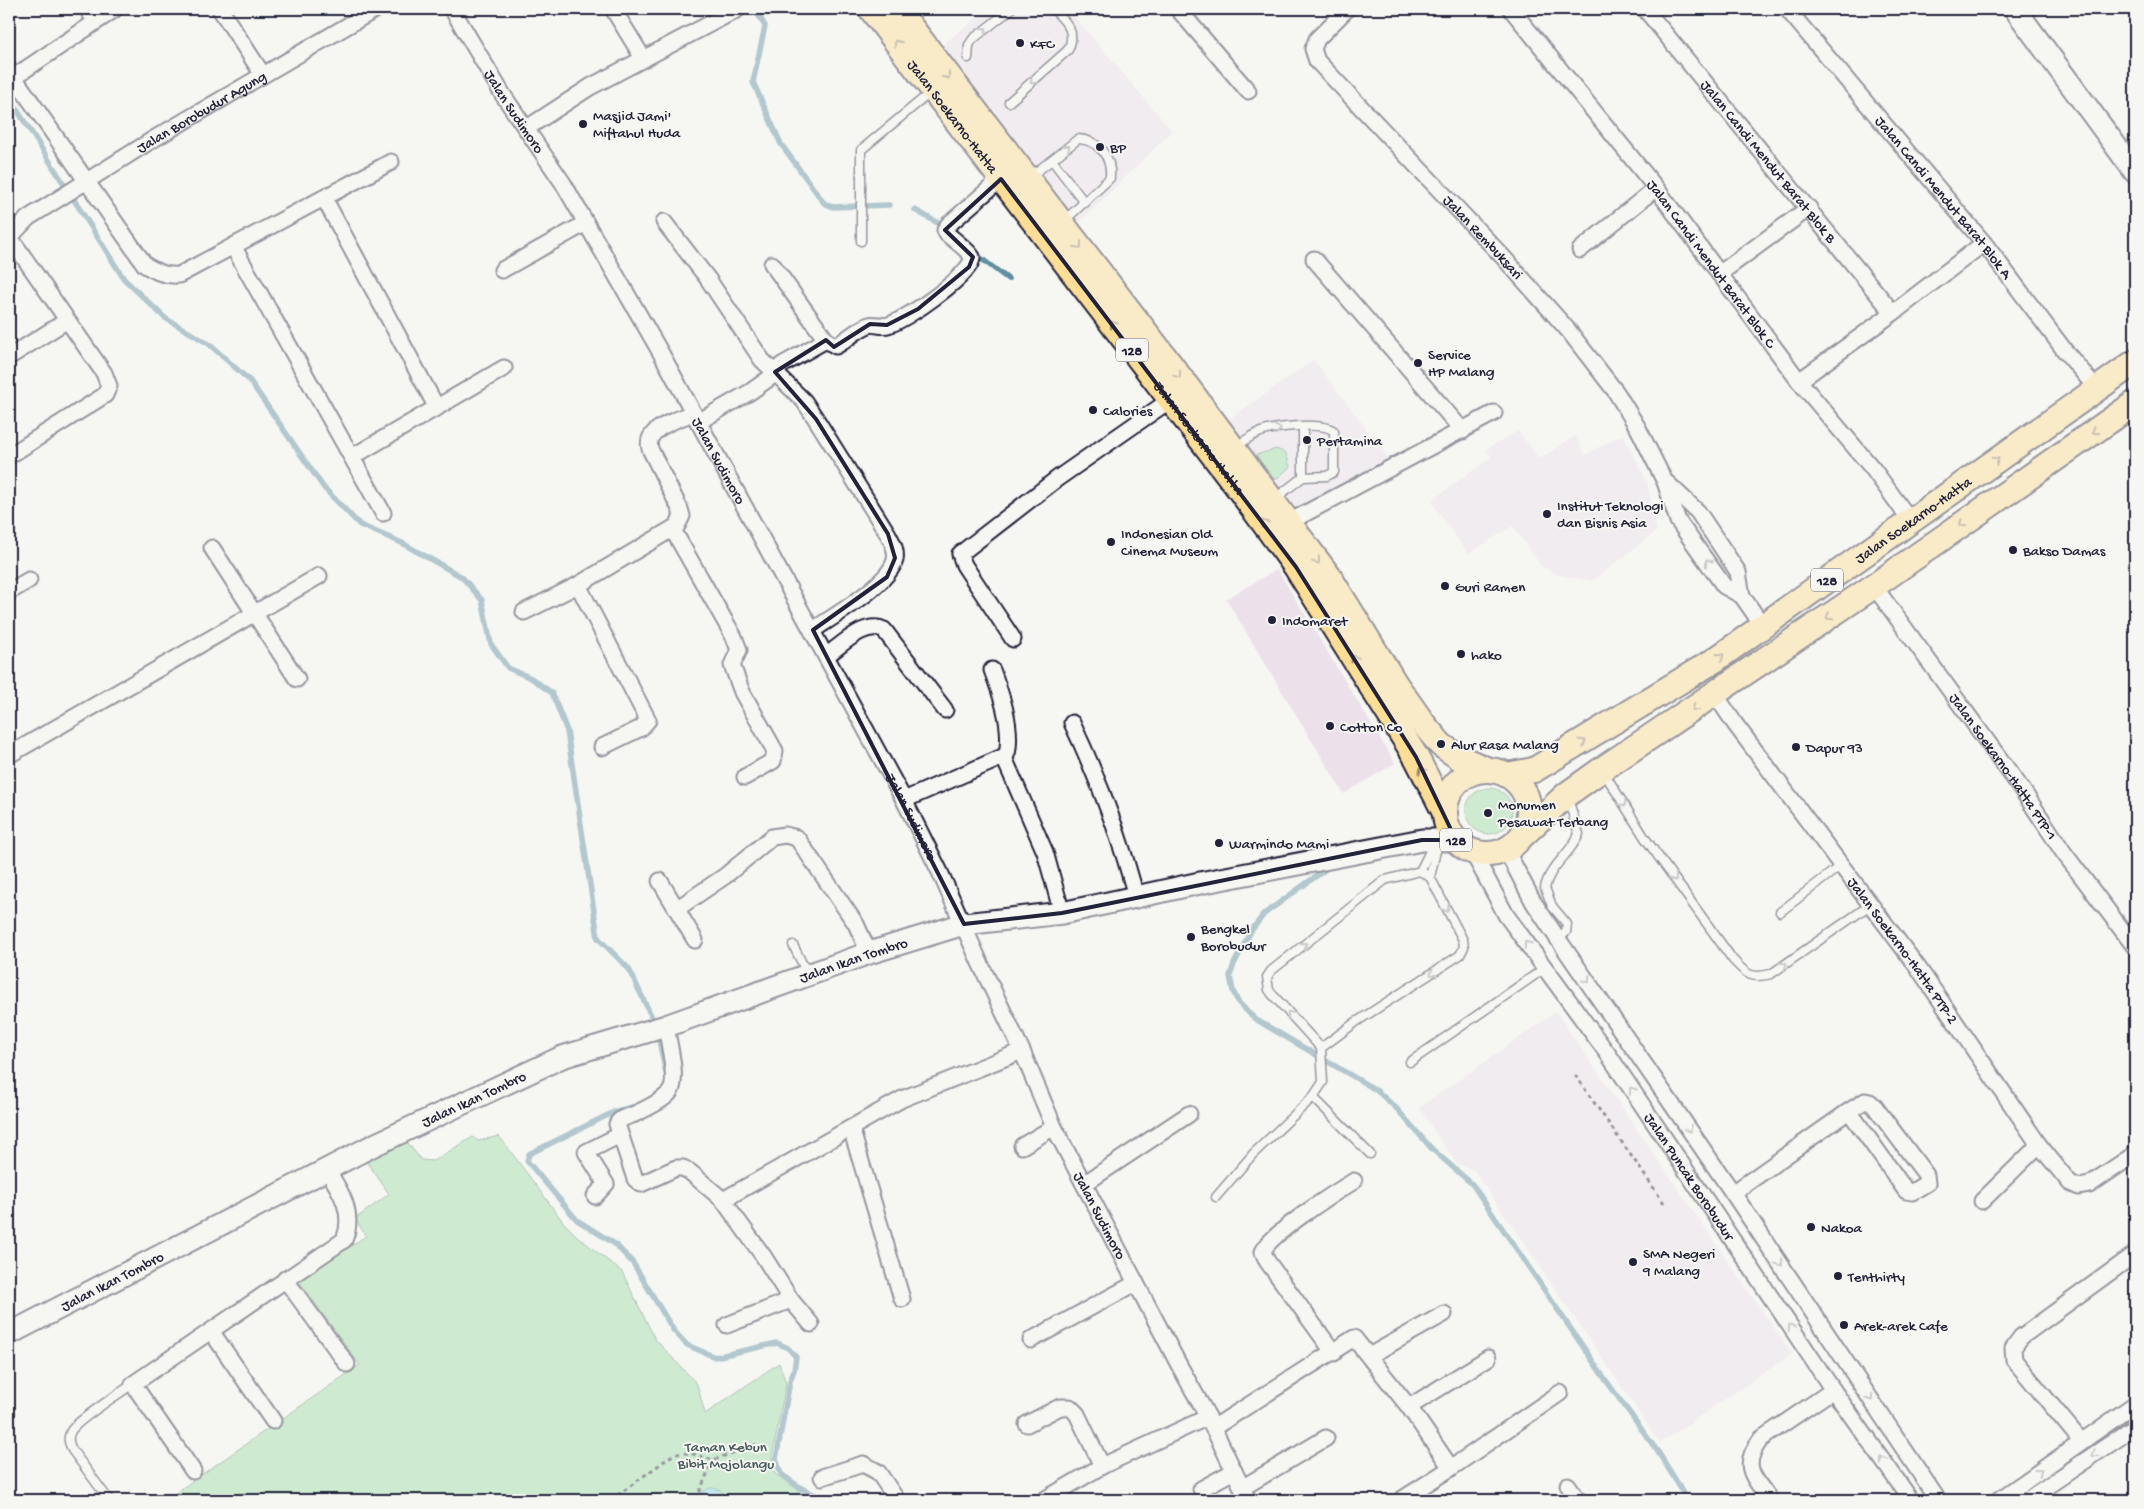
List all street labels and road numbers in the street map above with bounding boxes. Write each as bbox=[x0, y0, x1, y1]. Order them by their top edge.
street label: Jalan Soekarno-Hatta bbox=[902, 57, 1001, 178]
street label: Jalan Sudimoro bbox=[479, 67, 547, 158]
street label: Jalan Borobudur Agung bbox=[134, 68, 270, 158]
street label: Jalan Candi Mendut Barat Blok B bbox=[1696, 77, 1839, 247]
street label: Jalan Candi Mendut Barat Blok A bbox=[1870, 113, 2016, 284]
street label: Jalan Candi Mendut Barat Blok C bbox=[1642, 177, 1779, 353]
street label: Jalan Rembuksari bbox=[1438, 192, 1526, 284]
road number: 128 bbox=[1116, 338, 1148, 362]
street label: Jalan Soekarno-Hatta bbox=[1149, 378, 1248, 500]
street label: Jalan Sudimoro bbox=[687, 415, 749, 508]
street label: Jalan Soekarno-Hatta bbox=[1852, 473, 1976, 569]
road number: 128 bbox=[1811, 568, 1843, 592]
street label: Jalan Soekarno-Hatta PTP-1 bbox=[1944, 691, 2060, 844]
street label: Jalan Sudimoro bbox=[880, 771, 940, 865]
road number: 128 bbox=[1440, 828, 1472, 852]
street label: Jalan Soekarno-Hatta PTP-2 bbox=[1842, 875, 1961, 1028]
street label: Jalan Ikan Tombro bbox=[798, 935, 910, 988]
street label: Jalan Ikan Tombro bbox=[419, 1068, 530, 1132]
street label: Jalan Puncak Borobudur bbox=[1639, 1110, 1738, 1246]
street label: Jalan Sudimoro bbox=[1068, 1169, 1129, 1263]
street label: Jalan Ikan Tombro bbox=[59, 1248, 168, 1316]

